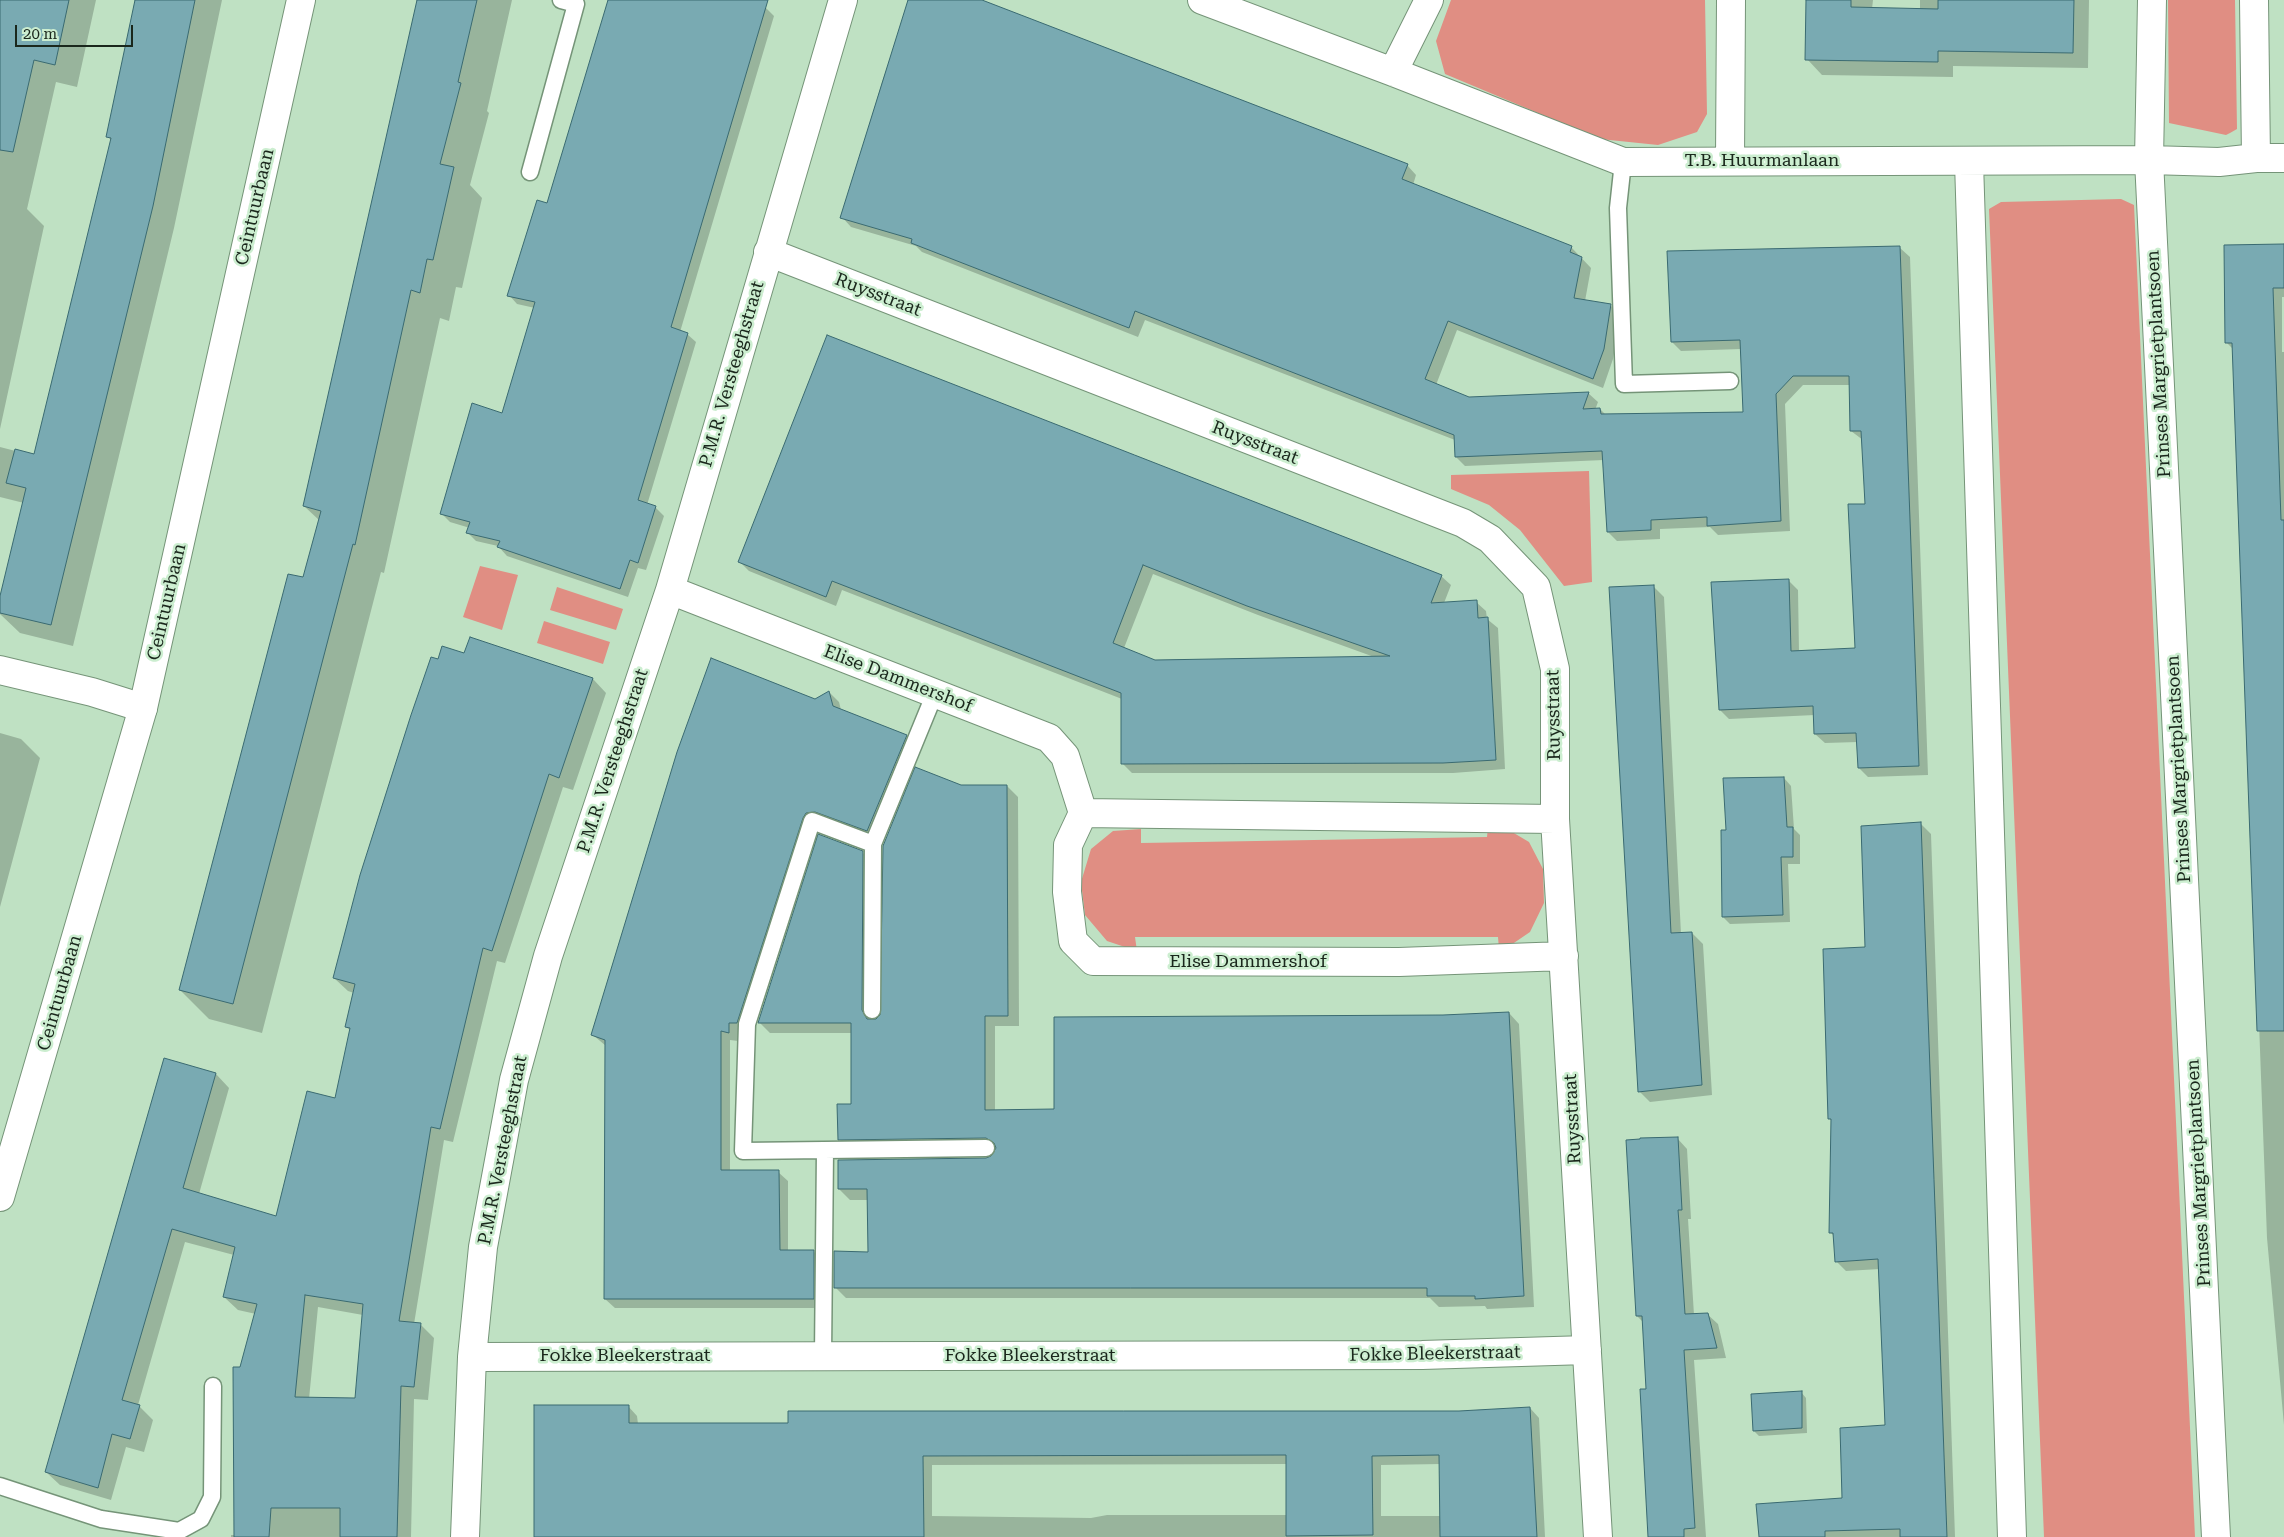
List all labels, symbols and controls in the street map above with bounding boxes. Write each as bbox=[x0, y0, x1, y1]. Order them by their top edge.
scale bar bbox=[18, 15, 135, 47]
text: 20 m bbox=[23, 25, 57, 43]
street label: Ceintuurbaan bbox=[231, 147, 279, 267]
street label: T.B. Huurmanlaan bbox=[1685, 150, 1839, 172]
street label: Prinses Margrietplantsoen bbox=[2142, 250, 2176, 478]
street label: Ruysstraat bbox=[832, 269, 924, 321]
street label: P.M.R. Versteeghstraat bbox=[695, 279, 769, 469]
street label: Ruysstraat bbox=[1209, 417, 1301, 469]
street label: Ceintuurbaan bbox=[143, 542, 191, 662]
street label: Elise Dammershof bbox=[821, 641, 975, 717]
street label: Prinses Margrietplantsoen bbox=[2162, 655, 2196, 883]
street label: P.M.R. Versteeghstraat bbox=[573, 666, 653, 856]
street label: Ruysstraat bbox=[1542, 669, 1566, 761]
street label: Ceintuurbaan bbox=[33, 933, 87, 1053]
street label: Elise Dammershof bbox=[1169, 951, 1327, 973]
street label: P.M.R. Versteeghstraat bbox=[474, 1054, 532, 1246]
street label: Prinses Margrietplantsoen bbox=[2182, 1059, 2216, 1287]
street label: Ruysstraat bbox=[1560, 1073, 1586, 1165]
street label: Fokke Bleekerstraat bbox=[1349, 1342, 1521, 1366]
street label: Fokke Bleekerstraat bbox=[539, 1345, 711, 1367]
street label: Fokke Bleekerstraat bbox=[944, 1345, 1116, 1367]

